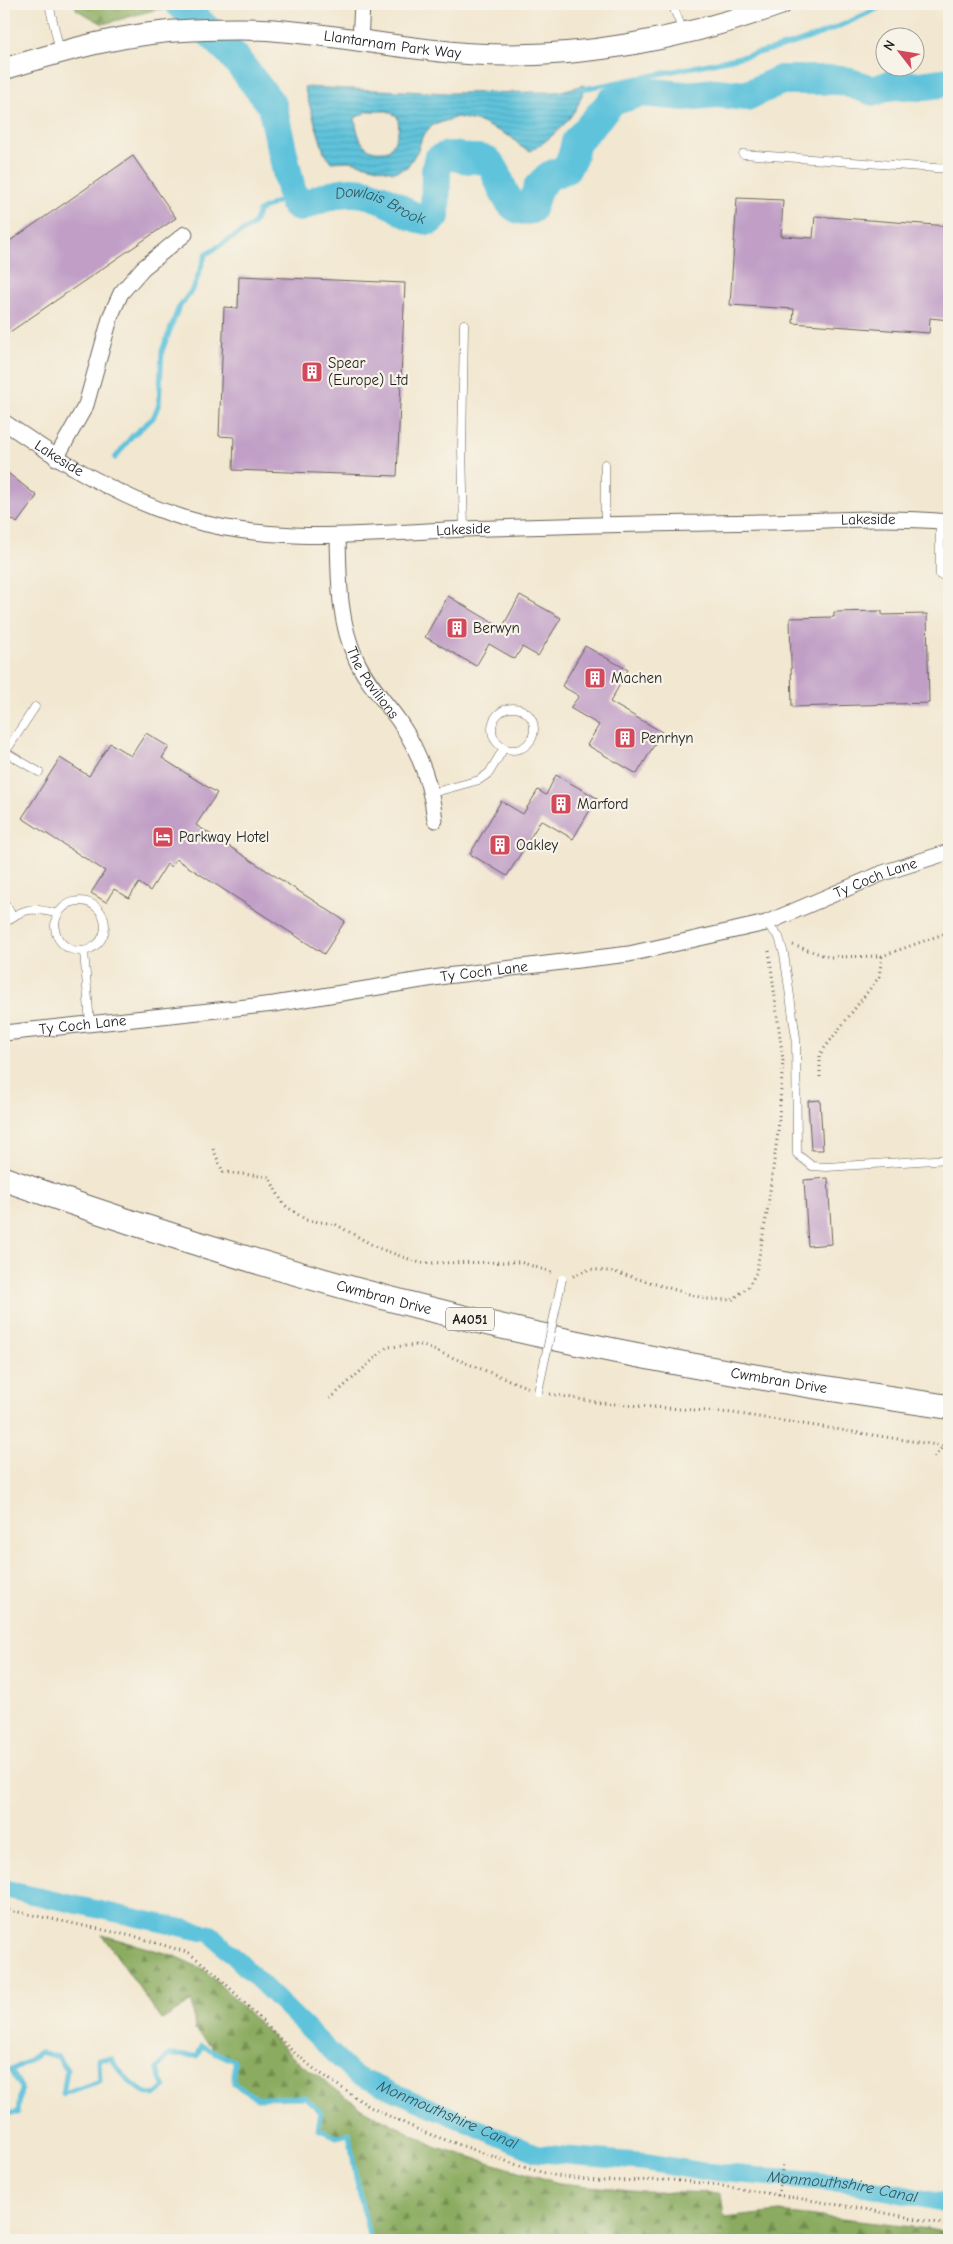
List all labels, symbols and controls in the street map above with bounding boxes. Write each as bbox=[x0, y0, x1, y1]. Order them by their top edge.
street label: Llantarnam Park Way bbox=[323, 26, 462, 62]
north arrow bbox=[876, 28, 926, 78]
text: N bbox=[880, 37, 899, 54]
water label: Dowlais Brook bbox=[334, 183, 427, 228]
place label: Spear (Europe) Ltd bbox=[328, 354, 409, 389]
building icon: Spear (Europe) Ltd bbox=[300, 360, 324, 384]
street label: Lakeside bbox=[31, 436, 87, 480]
street label: Lakeside bbox=[841, 510, 896, 529]
street label: Lakeside bbox=[436, 519, 491, 539]
building icon: Berwyn bbox=[445, 616, 469, 640]
place label: Berwyn bbox=[473, 619, 520, 637]
street label: The Pavilions bbox=[343, 644, 403, 722]
building icon: Machen bbox=[583, 666, 607, 690]
place label: Machen bbox=[611, 669, 662, 687]
building icon: Penrhyn bbox=[613, 726, 637, 750]
place label: Penrhyn bbox=[641, 729, 694, 747]
building icon: Marford bbox=[549, 792, 573, 816]
place label: Marford bbox=[577, 795, 629, 813]
hotel icon: Parkway Hotel bbox=[151, 825, 175, 849]
place label: Parkway Hotel bbox=[179, 828, 269, 846]
building icon: Oakley bbox=[488, 833, 512, 857]
place label: Oakley bbox=[516, 836, 558, 854]
street label: Ty Coch Lane bbox=[831, 854, 920, 902]
street label: Ty Coch Lane bbox=[439, 957, 529, 986]
street label: Ty Coch Lane bbox=[38, 1011, 128, 1038]
street label: Cwmbran Drive bbox=[334, 1276, 434, 1318]
road number: A4051 bbox=[446, 1308, 494, 1330]
street label: Cwmbran Drive bbox=[729, 1363, 829, 1397]
water label: Monmouthshire Canal bbox=[373, 2076, 521, 2153]
water label: Monmouthshire Canal bbox=[766, 2168, 919, 2207]

